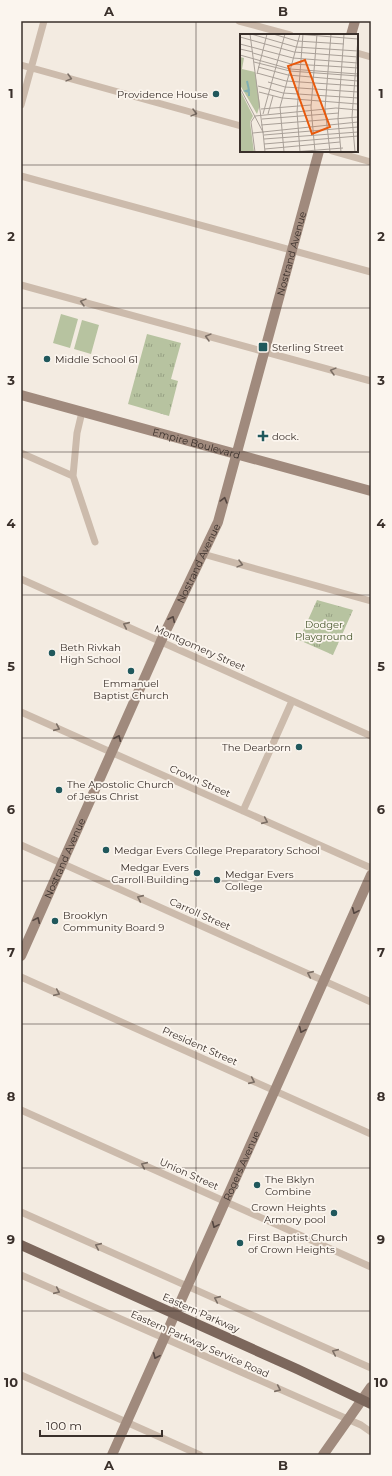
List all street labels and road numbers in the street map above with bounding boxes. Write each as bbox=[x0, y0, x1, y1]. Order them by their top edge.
street label: Nostrand Avenue bbox=[273, 210, 309, 297]
street label: Empire Boulevard bbox=[151, 425, 242, 461]
street label: Nostrand Avenue bbox=[174, 521, 223, 605]
street label: Montgomery Street bbox=[152, 622, 248, 674]
street label: Crown Street bbox=[167, 762, 233, 800]
street label: Nostrand Avenue bbox=[41, 816, 88, 901]
street label: Carroll Street bbox=[168, 895, 232, 933]
street label: President Street bbox=[160, 1024, 240, 1068]
street label: Rogers Avenue bbox=[220, 1128, 263, 1203]
street label: Union Street bbox=[157, 1155, 221, 1193]
street label: Eastern Parkway bbox=[160, 1290, 242, 1336]
street label: Eastern Parkway Service Road bbox=[129, 1307, 271, 1381]

